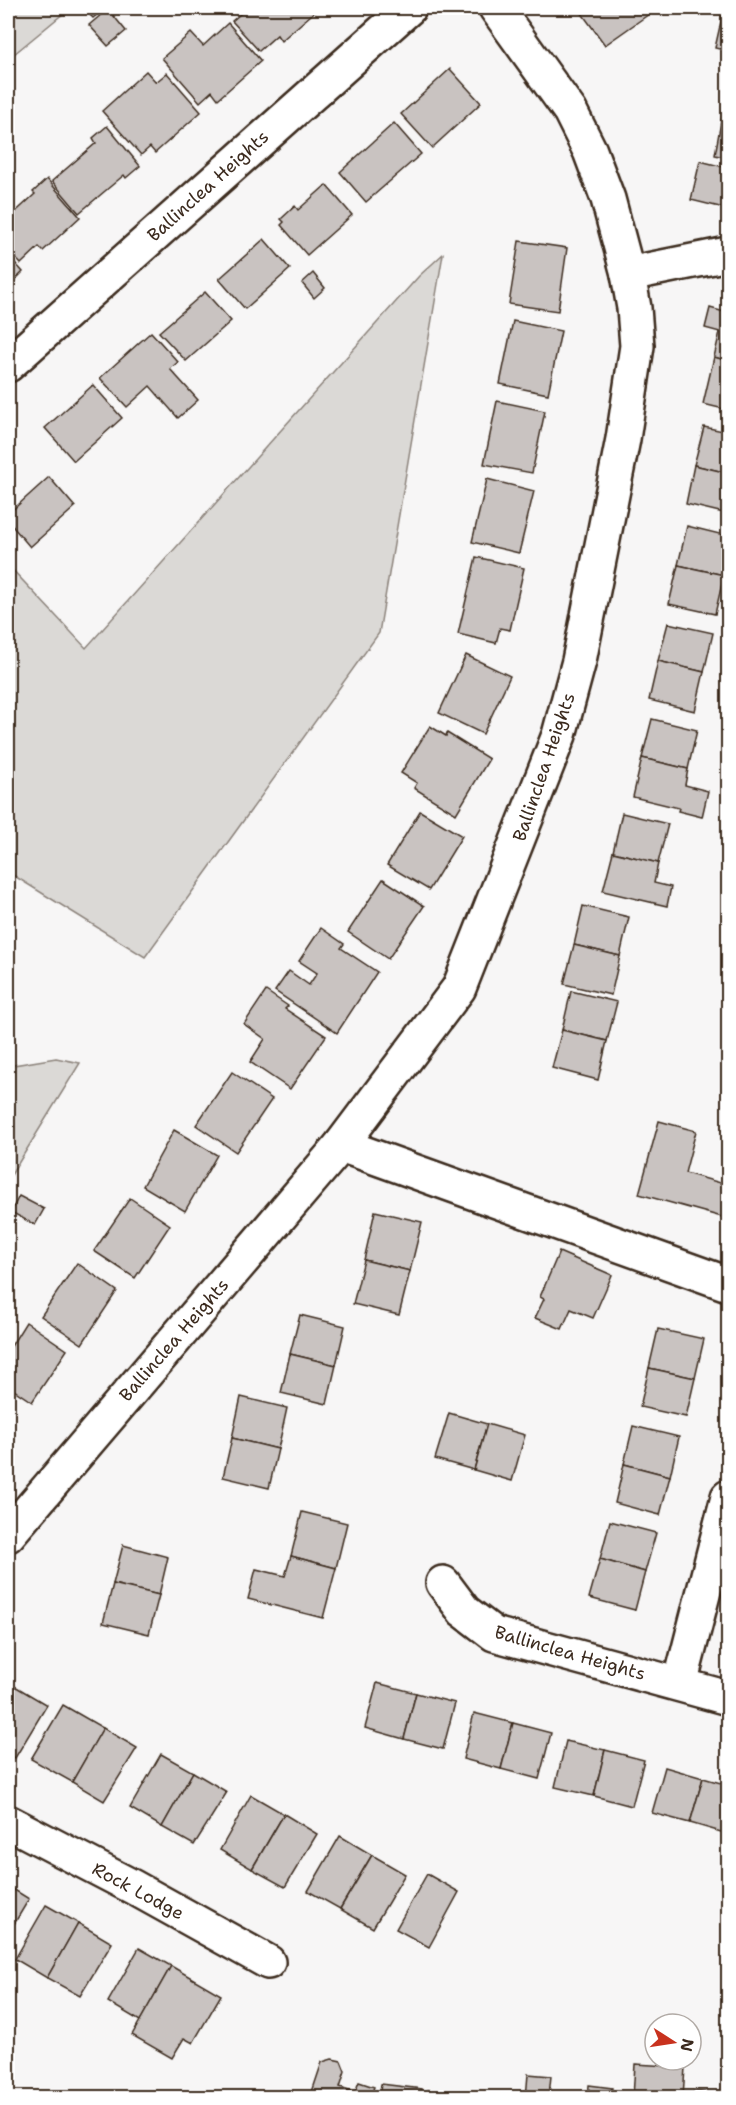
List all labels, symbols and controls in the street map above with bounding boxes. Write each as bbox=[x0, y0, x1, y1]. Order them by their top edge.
street label: Ballinclea Heights bbox=[142, 125, 274, 247]
street label: Ballinclea Heights bbox=[507, 689, 581, 845]
street label: Ballinclea Heights bbox=[114, 1273, 234, 1407]
street label: Ballinclea Heights bbox=[492, 1620, 648, 1686]
street label: Rock Lodge bbox=[88, 1857, 188, 1925]
north arrow bbox=[643, 2012, 703, 2072]
text: N bbox=[676, 2037, 699, 2053]

